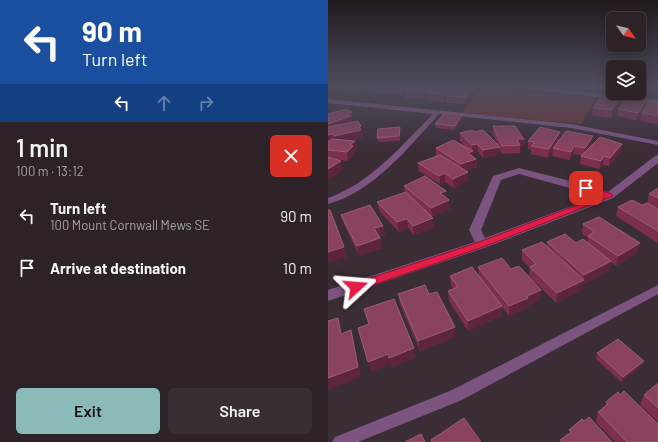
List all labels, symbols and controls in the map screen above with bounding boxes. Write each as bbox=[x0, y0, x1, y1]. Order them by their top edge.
north arrow bbox=[606, 12, 646, 52]
map controls bbox=[606, 12, 646, 100]
text: 90 m bbox=[82, 14, 142, 48]
icon: left bbox=[16, 16, 68, 68]
text: Turn left bbox=[82, 48, 148, 70]
button: layers bbox=[606, 60, 646, 100]
icon: left bbox=[111, 92, 133, 114]
icon: ahead bbox=[153, 92, 175, 114]
icon: right bbox=[195, 92, 217, 114]
text: 1 min bbox=[16, 133, 68, 162]
button: close bbox=[270, 135, 312, 177]
text: 100 m · 13:12 bbox=[16, 163, 84, 179]
pin bbox=[569, 171, 603, 205]
icon: arrive bbox=[575, 177, 597, 199]
text: Turn left bbox=[50, 199, 106, 217]
icon: left bbox=[16, 205, 38, 227]
text: 90 m bbox=[280, 207, 312, 225]
text: 100 Mount Cornwall Mews SE bbox=[50, 217, 210, 233]
icon: arrive bbox=[16, 257, 38, 279]
text: Arrive at destination bbox=[50, 259, 186, 277]
text: 10 m bbox=[283, 259, 312, 277]
position arrow bbox=[335, 266, 377, 308]
button: Exit bbox=[16, 388, 160, 434]
button: Share bbox=[168, 388, 312, 434]

